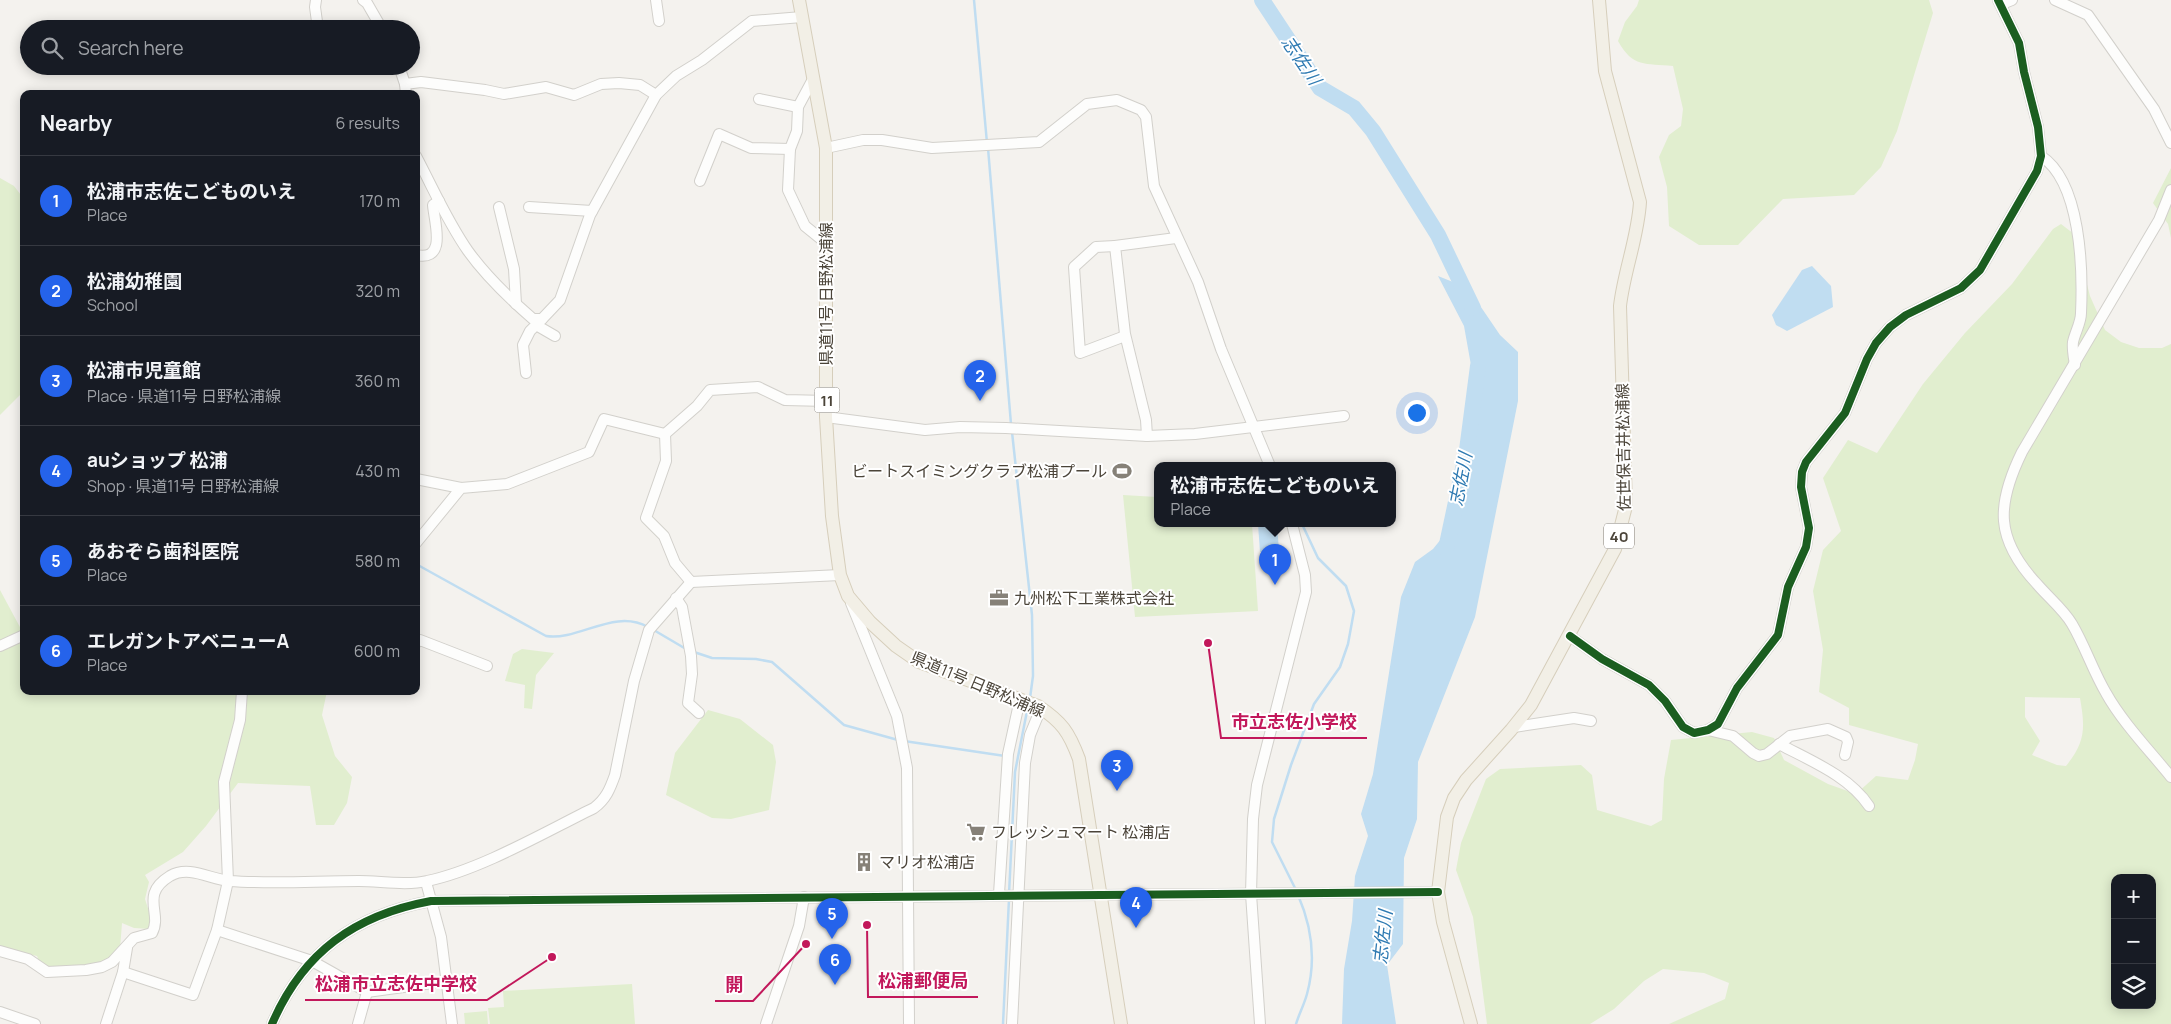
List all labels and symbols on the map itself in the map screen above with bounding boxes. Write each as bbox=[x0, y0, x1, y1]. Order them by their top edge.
water label: 志佐川 bbox=[1277, 31, 1328, 91]
street label: 県道11号 日野松浦線 bbox=[815, 222, 837, 366]
pin: 2 bbox=[964, 360, 996, 401]
street label: 佐世保吉井松浦線 bbox=[1611, 383, 1635, 511]
road number: 11 bbox=[814, 388, 840, 412]
your location bbox=[1404, 400, 1430, 426]
water label: 志佐川 bbox=[1443, 448, 1477, 508]
place label: ビートスイミングクラブ松浦プール bbox=[851, 460, 1107, 482]
sports icon: ビートスイミングクラブ松浦プール bbox=[1111, 460, 1133, 482]
road number: 40 bbox=[1604, 524, 1634, 548]
pin: 1 bbox=[1259, 544, 1291, 585]
office icon: 九州松下工業株式会社 bbox=[988, 587, 1010, 609]
place label: 九州松下工業株式会社 bbox=[1014, 587, 1174, 609]
street label: 県道11号 日野松浦線 bbox=[908, 646, 1048, 722]
callout: 市立志佐小学校 bbox=[1221, 705, 1367, 738]
text: 市立志佐小学校 bbox=[1231, 709, 1357, 733]
pin: 3 bbox=[1101, 750, 1133, 791]
supermarket icon: フレッシュマート 松浦店 bbox=[965, 821, 987, 843]
place label: フレッシュマート 松浦店 bbox=[991, 821, 1170, 843]
building icon: マリオ松浦店 bbox=[853, 851, 875, 873]
place label: マリオ松浦店 bbox=[879, 851, 975, 873]
pin: 4 bbox=[1120, 887, 1152, 928]
pin: 5 bbox=[816, 898, 848, 939]
water label: 志佐川 bbox=[1367, 907, 1397, 965]
pin: 6 bbox=[819, 944, 851, 985]
callout: 松浦郵便局 bbox=[868, 964, 978, 997]
callout: 松浦市立志佐中学校 bbox=[305, 967, 487, 1000]
callout: 開 bbox=[715, 968, 753, 1001]
text: 松浦郵便局 bbox=[878, 968, 968, 992]
text: 松浦市立志佐中学校 bbox=[315, 971, 477, 995]
text: 開 bbox=[725, 972, 743, 996]

